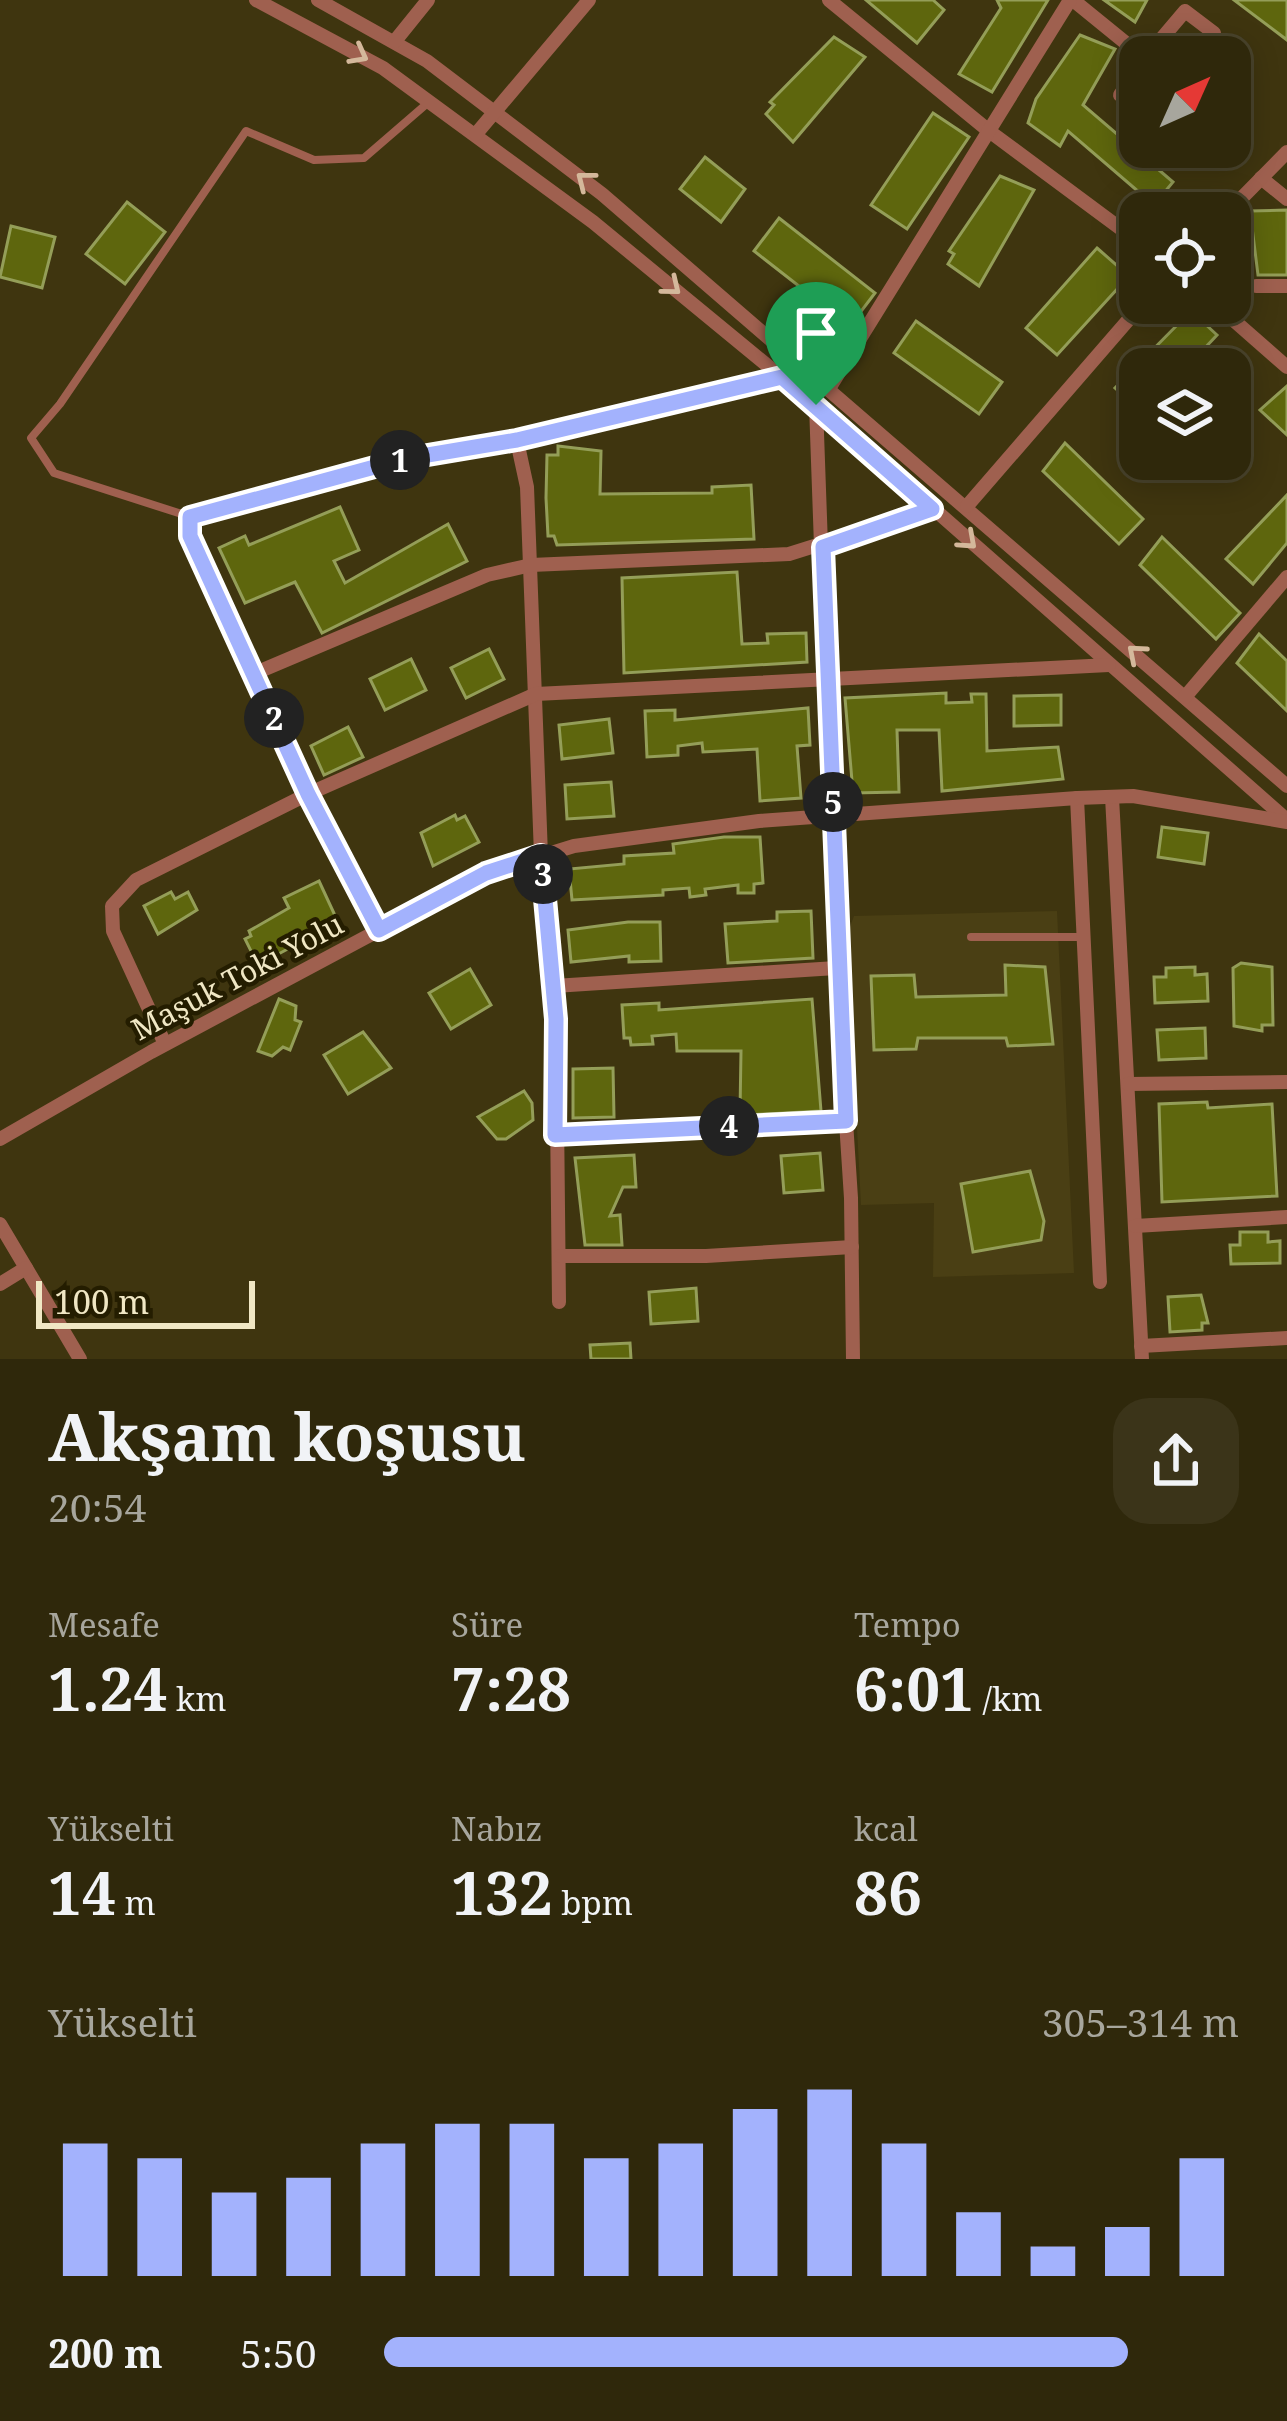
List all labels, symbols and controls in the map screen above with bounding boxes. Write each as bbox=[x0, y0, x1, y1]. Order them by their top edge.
north arrow bbox=[1119, 36, 1251, 168]
map controls bbox=[1119, 36, 1251, 480]
one-way arrow bbox=[347, 41, 368, 64]
one-way arrow bbox=[577, 173, 599, 194]
button: locate bbox=[1119, 192, 1251, 324]
one-way arrow bbox=[659, 273, 681, 294]
pin bbox=[765, 282, 867, 405]
icon: arrive bbox=[783, 300, 849, 366]
button: layers bbox=[1119, 348, 1251, 480]
pin: 1 bbox=[370, 430, 430, 490]
text: 1 bbox=[391, 437, 409, 482]
one-way arrow bbox=[955, 527, 976, 548]
one-way arrow bbox=[1128, 646, 1150, 668]
pin: 2 bbox=[244, 688, 304, 748]
text: 2 bbox=[265, 695, 283, 740]
pin: 5 bbox=[803, 772, 863, 832]
text: 5 bbox=[824, 779, 842, 824]
pin: 3 bbox=[513, 844, 573, 904]
text: 3 bbox=[534, 851, 552, 896]
street label: Maşuk Toki Yolu bbox=[124, 903, 350, 1049]
pin: 4 bbox=[699, 1096, 759, 1156]
text: 4 bbox=[720, 1103, 738, 1148]
scale bar bbox=[36, 1275, 255, 1328]
text: 100 m bbox=[54, 1279, 149, 1324]
text: Akşam koşusu bbox=[48, 1390, 526, 1480]
button: share bbox=[1113, 1398, 1239, 1524]
text: 20:54 bbox=[48, 1480, 146, 1533]
text: Mesafe bbox=[48, 1602, 160, 1647]
text: Süre bbox=[451, 1602, 523, 1647]
text: Tempo bbox=[854, 1602, 961, 1647]
text: 1.24 bbox=[48, 1647, 167, 1729]
text: 7:28 bbox=[451, 1647, 571, 1729]
text: 6:01 bbox=[854, 1647, 974, 1729]
text: km bbox=[167, 1676, 226, 1721]
text: /km bbox=[974, 1676, 1043, 1721]
text: Yükselti bbox=[48, 1806, 174, 1851]
text: Nabız bbox=[451, 1806, 542, 1851]
text: kcal bbox=[854, 1806, 918, 1851]
text: 14 bbox=[48, 1851, 116, 1933]
text: 132 bbox=[451, 1851, 553, 1933]
text: 86 bbox=[854, 1851, 922, 1933]
text: m bbox=[116, 1880, 156, 1925]
text: bpm bbox=[553, 1880, 633, 1925]
text: Yükselti bbox=[48, 1995, 197, 2048]
text: 305–314 m bbox=[1042, 1995, 1239, 2048]
text: 200 m bbox=[48, 2326, 163, 2379]
text: 5:50 bbox=[240, 2326, 317, 2379]

